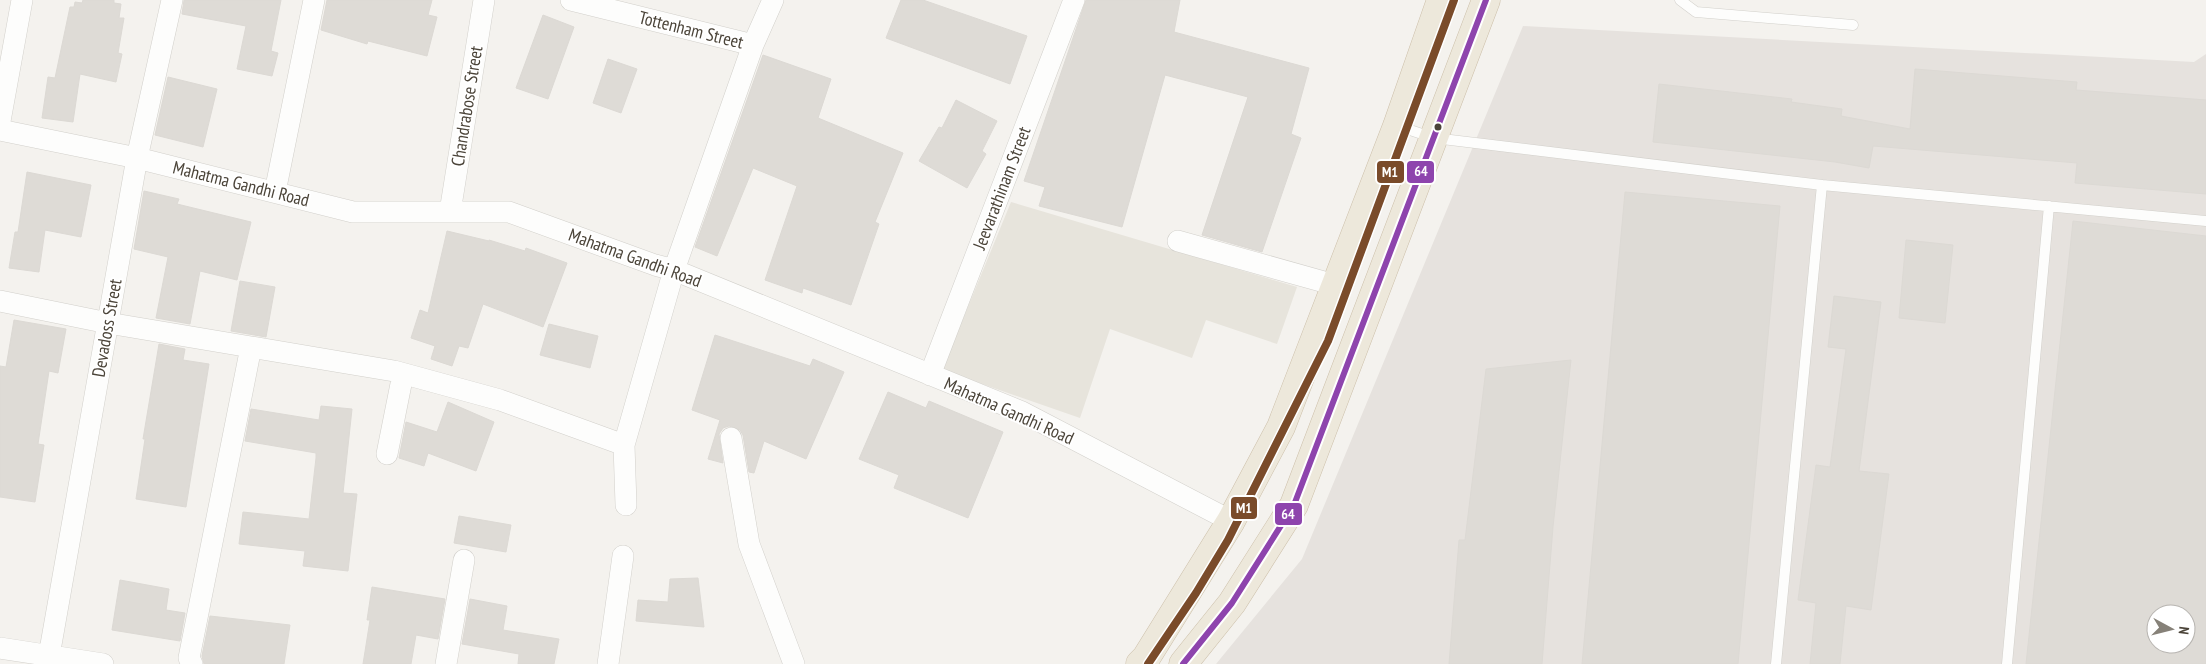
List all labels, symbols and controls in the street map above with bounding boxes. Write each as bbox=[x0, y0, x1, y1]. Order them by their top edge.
street label: Tottenham Street bbox=[636, 5, 746, 54]
street label: Chandrabose Street bbox=[446, 44, 487, 168]
unlabelled marker bbox=[1433, 122, 1443, 132]
street label: Jeevarathinam Street bbox=[967, 123, 1036, 253]
street label: Mahatma Gandhi Road bbox=[171, 155, 312, 212]
line badge: M1 bbox=[1376, 160, 1405, 184]
line badge: 64 bbox=[1406, 160, 1435, 184]
text: 64 bbox=[1414, 162, 1428, 180]
text: M1 bbox=[1382, 163, 1398, 181]
street label: Mahatma Gandhi Road bbox=[566, 223, 705, 292]
street label: Devadoss Street bbox=[87, 277, 126, 379]
street label: Mahatma Gandhi Road bbox=[941, 372, 1078, 449]
line badge: M1 bbox=[1230, 496, 1258, 520]
text: M1 bbox=[1236, 499, 1252, 517]
line badge: 64 bbox=[1274, 502, 1303, 526]
text: 64 bbox=[1281, 505, 1295, 523]
north arrow bbox=[2146, 604, 2196, 654]
text: N bbox=[2175, 626, 2193, 635]

